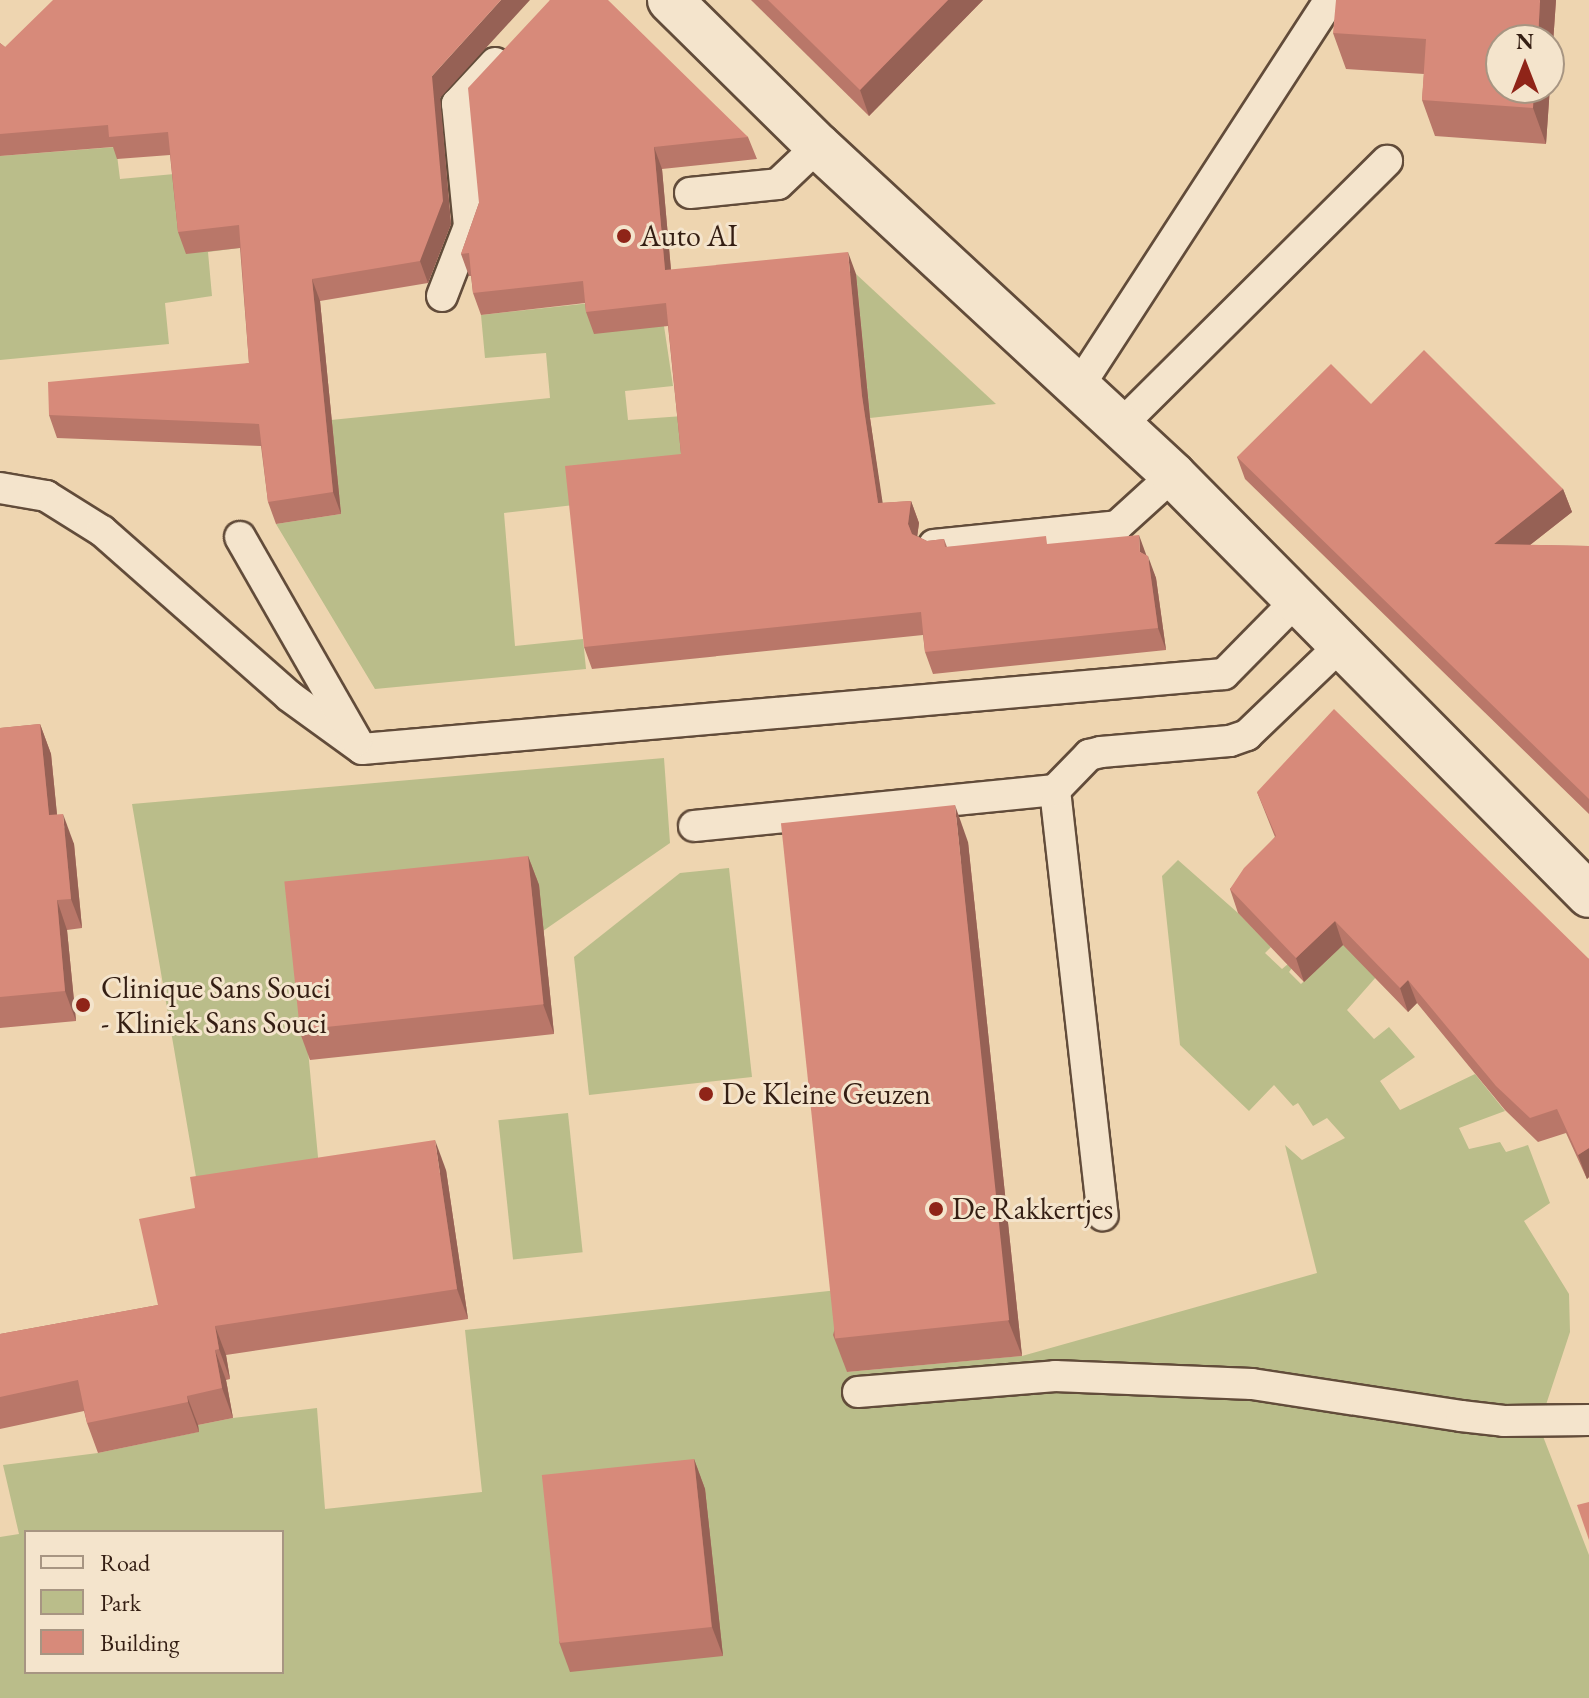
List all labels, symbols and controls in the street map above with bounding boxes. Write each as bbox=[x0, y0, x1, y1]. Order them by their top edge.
north arrow bbox=[1485, 24, 1565, 104]
text: N bbox=[1516, 27, 1534, 56]
place label: Auto AI bbox=[640, 218, 738, 254]
marker: Auto AI bbox=[615, 227, 633, 245]
place label: Clinique Sans Souci - Kliniek Sans Souci bbox=[101, 970, 331, 1040]
marker: Clinique Sans Souci - Kliniek Sans Souci bbox=[72, 994, 94, 1016]
place label: De Kleine Geuzen bbox=[722, 1076, 931, 1112]
marker: De Kleine Geuzen bbox=[697, 1085, 715, 1103]
place label: De Rakkertjes bbox=[952, 1191, 1113, 1227]
marker: De Rakkertjes bbox=[927, 1200, 945, 1218]
legend bbox=[24, 1530, 284, 1674]
text: Road bbox=[100, 1547, 150, 1578]
text: Park bbox=[100, 1587, 141, 1618]
text: Building bbox=[100, 1627, 180, 1658]

